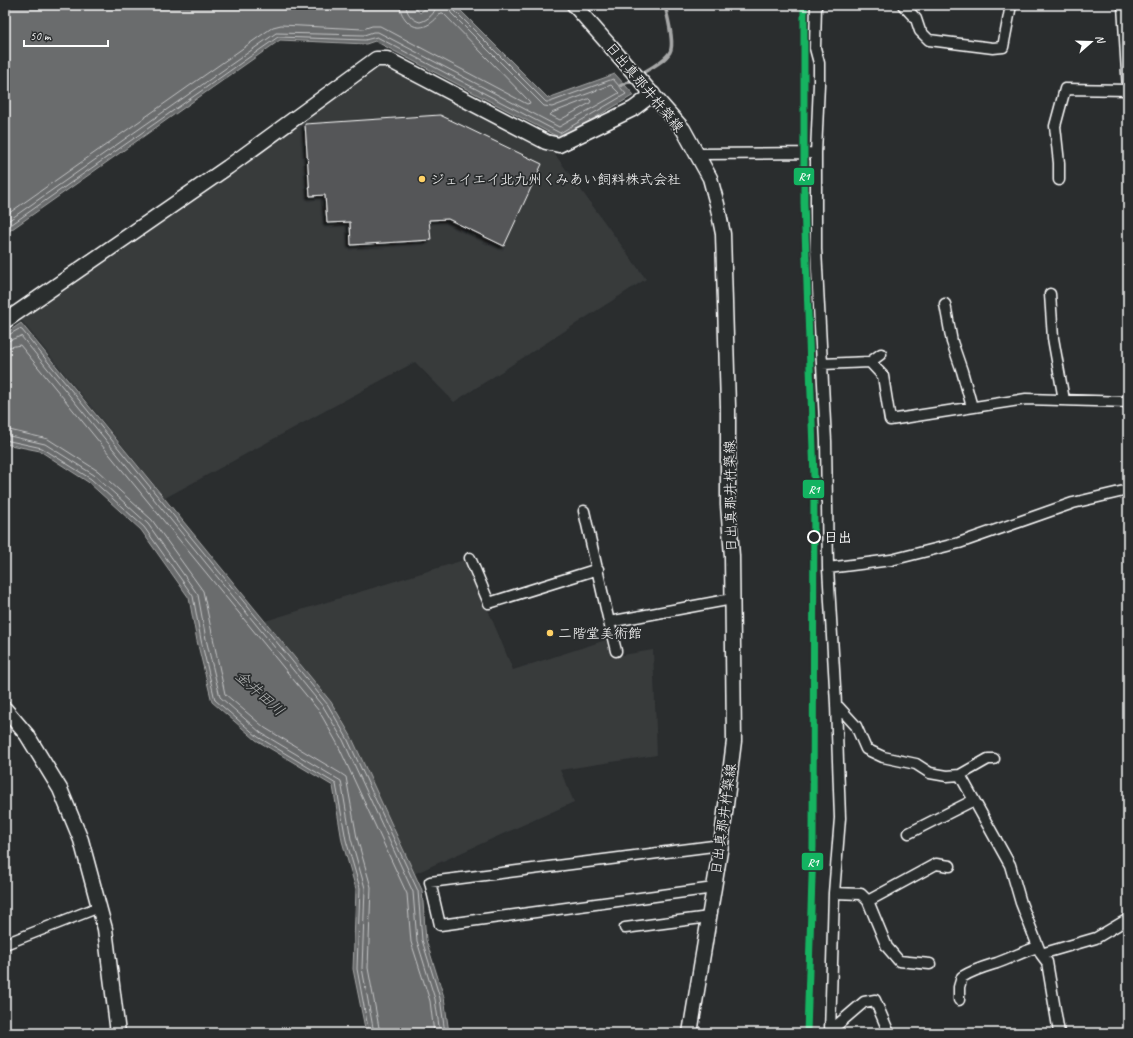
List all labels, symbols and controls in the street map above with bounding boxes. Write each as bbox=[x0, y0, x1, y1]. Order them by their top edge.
scale bar bbox=[24, 22, 108, 48]
north arrow bbox=[1071, 22, 1111, 62]
text: 50 m bbox=[30, 28, 52, 44]
text: N bbox=[1093, 33, 1109, 46]
street label: 日出真那井杵築線 bbox=[602, 39, 687, 136]
line badge: R1 bbox=[793, 167, 815, 186]
text: R1 bbox=[799, 169, 811, 183]
place label: ジェイエイ北九州くみあい飼料株式会社 bbox=[430, 171, 681, 188]
marker: ジェイエイ北九州くみあい飼料株式会社 bbox=[417, 174, 427, 184]
street label: 日出真那井杵築線 bbox=[721, 440, 740, 552]
line badge: R1 bbox=[802, 479, 825, 499]
text: R1 bbox=[809, 482, 821, 496]
place label: 日出 bbox=[824, 529, 852, 546]
marker: 日出 bbox=[807, 530, 821, 544]
place label: 二階堂美術館 bbox=[558, 625, 642, 642]
marker: 二階堂美術館 bbox=[545, 628, 555, 638]
water label: 金井田川 bbox=[231, 666, 288, 721]
street label: 日出真那井杵築線 bbox=[707, 762, 740, 876]
line badge: R1 bbox=[801, 852, 824, 871]
text: R1 bbox=[808, 855, 820, 869]

